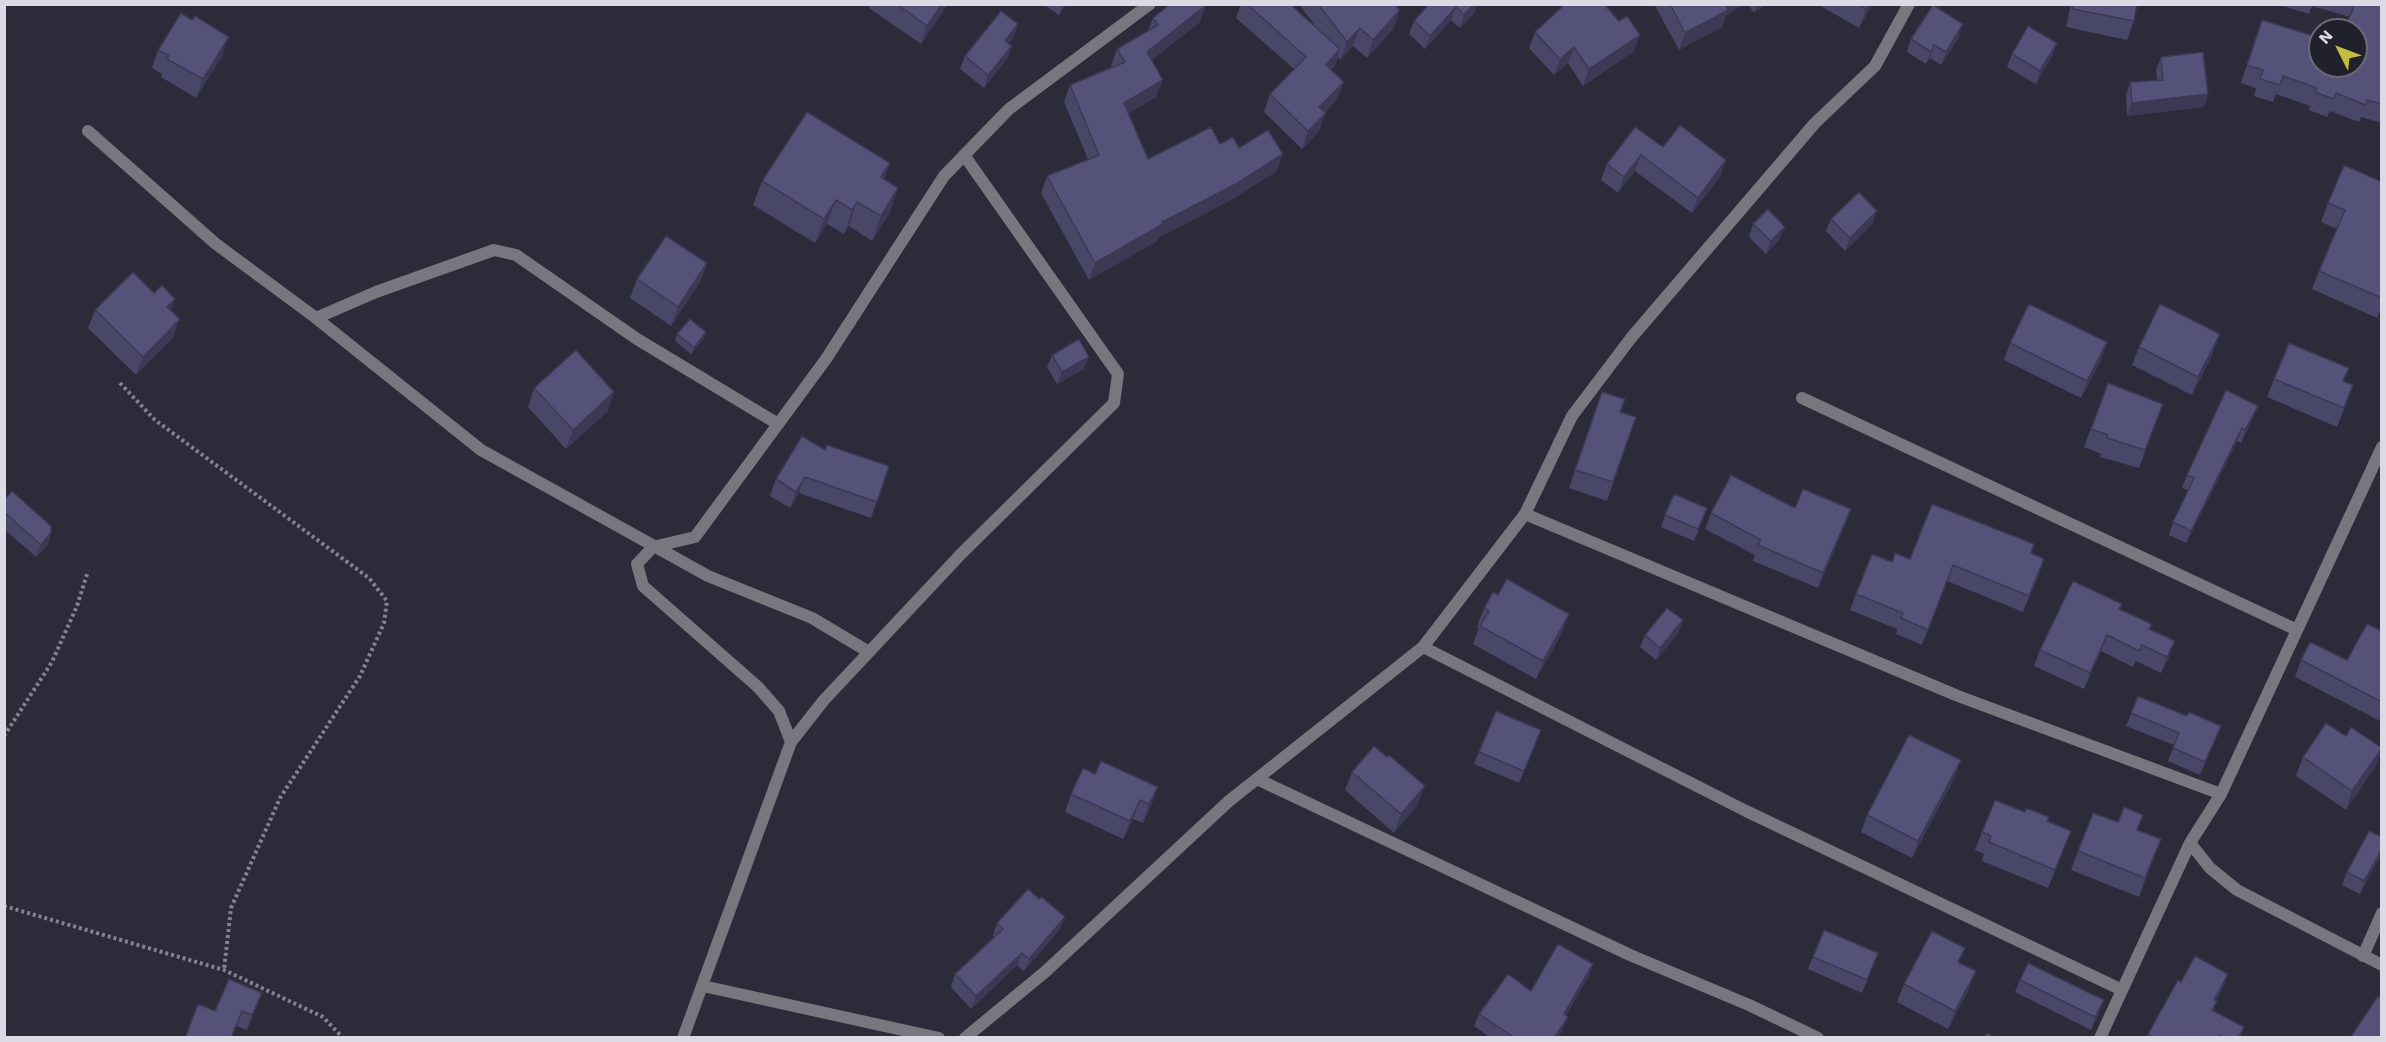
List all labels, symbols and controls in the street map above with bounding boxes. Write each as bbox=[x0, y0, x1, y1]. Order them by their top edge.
north arrow bbox=[2308, 18, 2368, 78]
text: N bbox=[2315, 26, 2337, 48]

